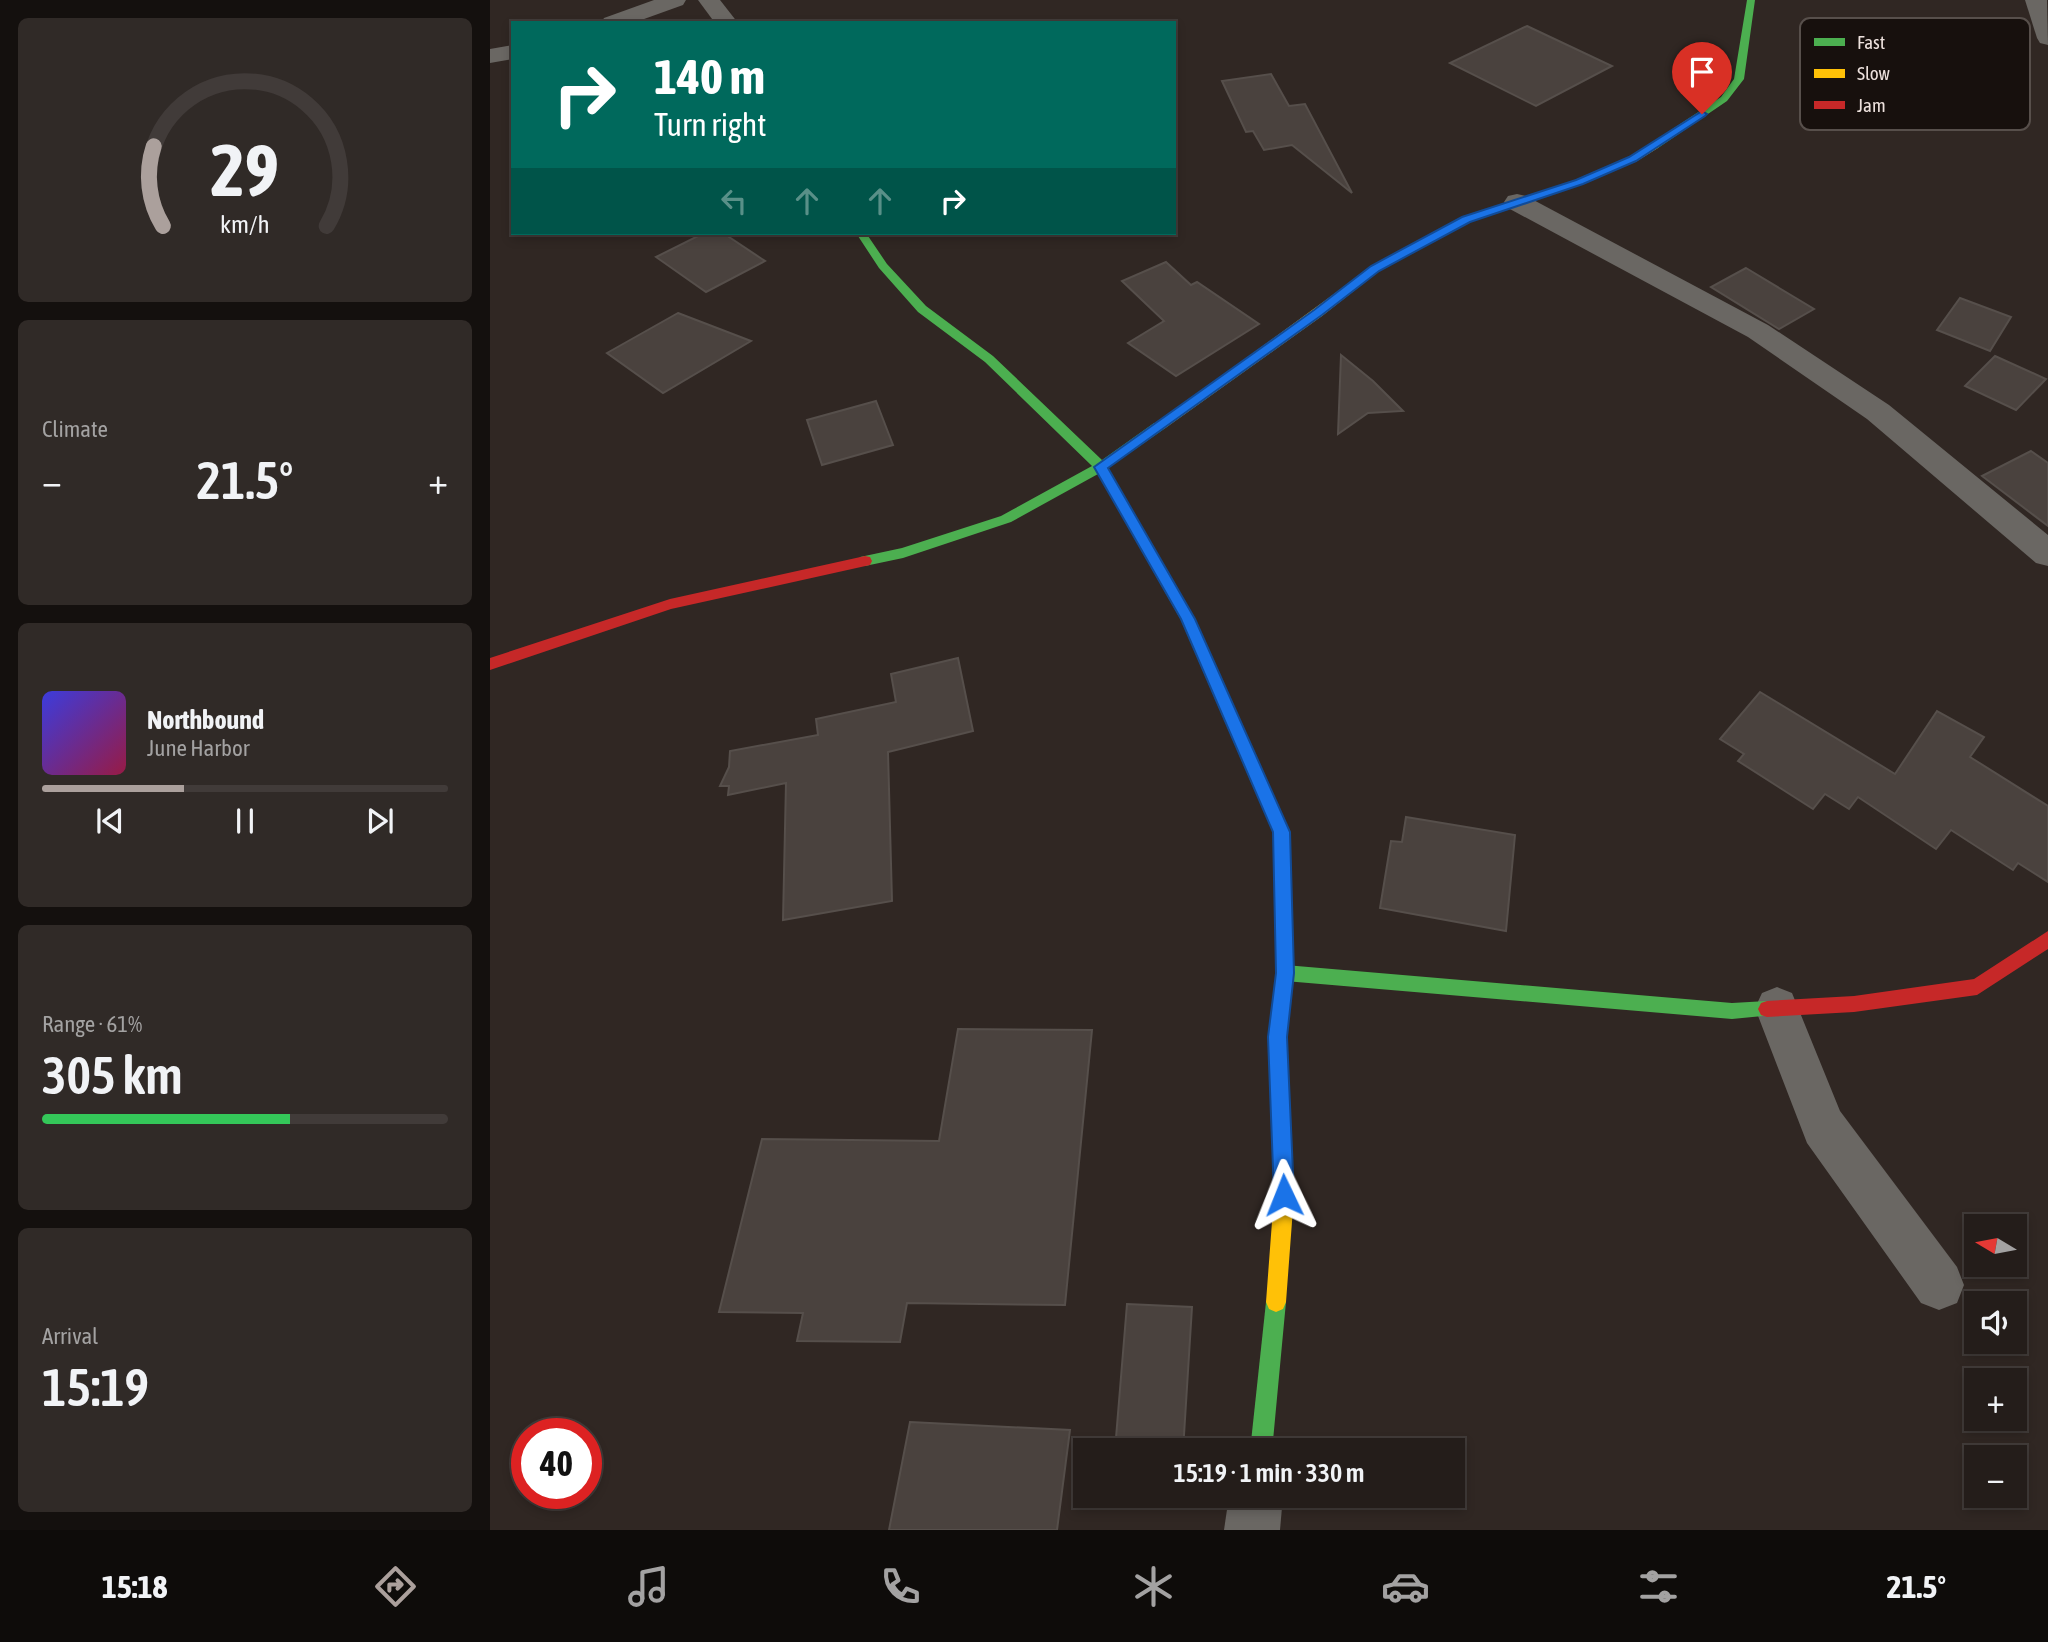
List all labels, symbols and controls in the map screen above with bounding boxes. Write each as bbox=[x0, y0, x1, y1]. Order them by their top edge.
legend bbox=[1800, 18, 2030, 130]
text: Fast bbox=[1857, 31, 1885, 53]
pin bbox=[1672, 42, 1732, 114]
text: 140 m bbox=[654, 48, 765, 104]
icon: right bbox=[539, 49, 630, 140]
icon: arrive bbox=[1683, 53, 1721, 91]
text: Slow bbox=[1857, 62, 1891, 84]
text: Jam bbox=[1857, 94, 1886, 116]
text: Turn right bbox=[654, 106, 767, 143]
text: 29 bbox=[211, 129, 279, 212]
icon: left bbox=[715, 182, 753, 220]
icon: ahead bbox=[788, 182, 826, 220]
icon: ahead bbox=[861, 182, 899, 220]
icon: right bbox=[934, 182, 972, 220]
text: km/h bbox=[220, 210, 270, 238]
text: Climate bbox=[42, 416, 108, 442]
text: 21.5° bbox=[197, 450, 293, 510]
text: − bbox=[42, 459, 62, 502]
text: + bbox=[428, 459, 448, 502]
text: Northbound bbox=[147, 705, 264, 735]
text: June Harbor bbox=[147, 735, 250, 761]
icon: previous bbox=[91, 802, 129, 840]
icon: pause bbox=[226, 802, 264, 840]
icon: next bbox=[361, 802, 399, 840]
text: Range · 61% bbox=[42, 1011, 142, 1037]
text: 305 km bbox=[42, 1045, 183, 1105]
position arrow bbox=[1247, 1158, 1321, 1232]
north arrow bbox=[1964, 1214, 2026, 1278]
map controls bbox=[1964, 1214, 2027, 1508]
button: sound bbox=[1964, 1291, 2027, 1354]
text: Arrival bbox=[42, 1323, 98, 1349]
text: 15:19 bbox=[42, 1357, 149, 1417]
button: + bbox=[1964, 1368, 2027, 1431]
speed limit sign: 40 bbox=[511, 1418, 602, 1509]
button: − bbox=[1964, 1445, 2027, 1508]
text: 15:19 · 1 min · 330 m bbox=[1174, 1458, 1364, 1488]
icon: directions bbox=[371, 1562, 420, 1611]
icon: music bbox=[624, 1562, 673, 1611]
icon: phone bbox=[876, 1562, 925, 1611]
icon: climate bbox=[1129, 1562, 1178, 1611]
icon: car bbox=[1381, 1562, 1430, 1611]
icon: filters bbox=[1634, 1562, 1683, 1611]
text: 15:18 bbox=[102, 1568, 168, 1605]
text: 21.5° bbox=[1886, 1568, 1946, 1605]

